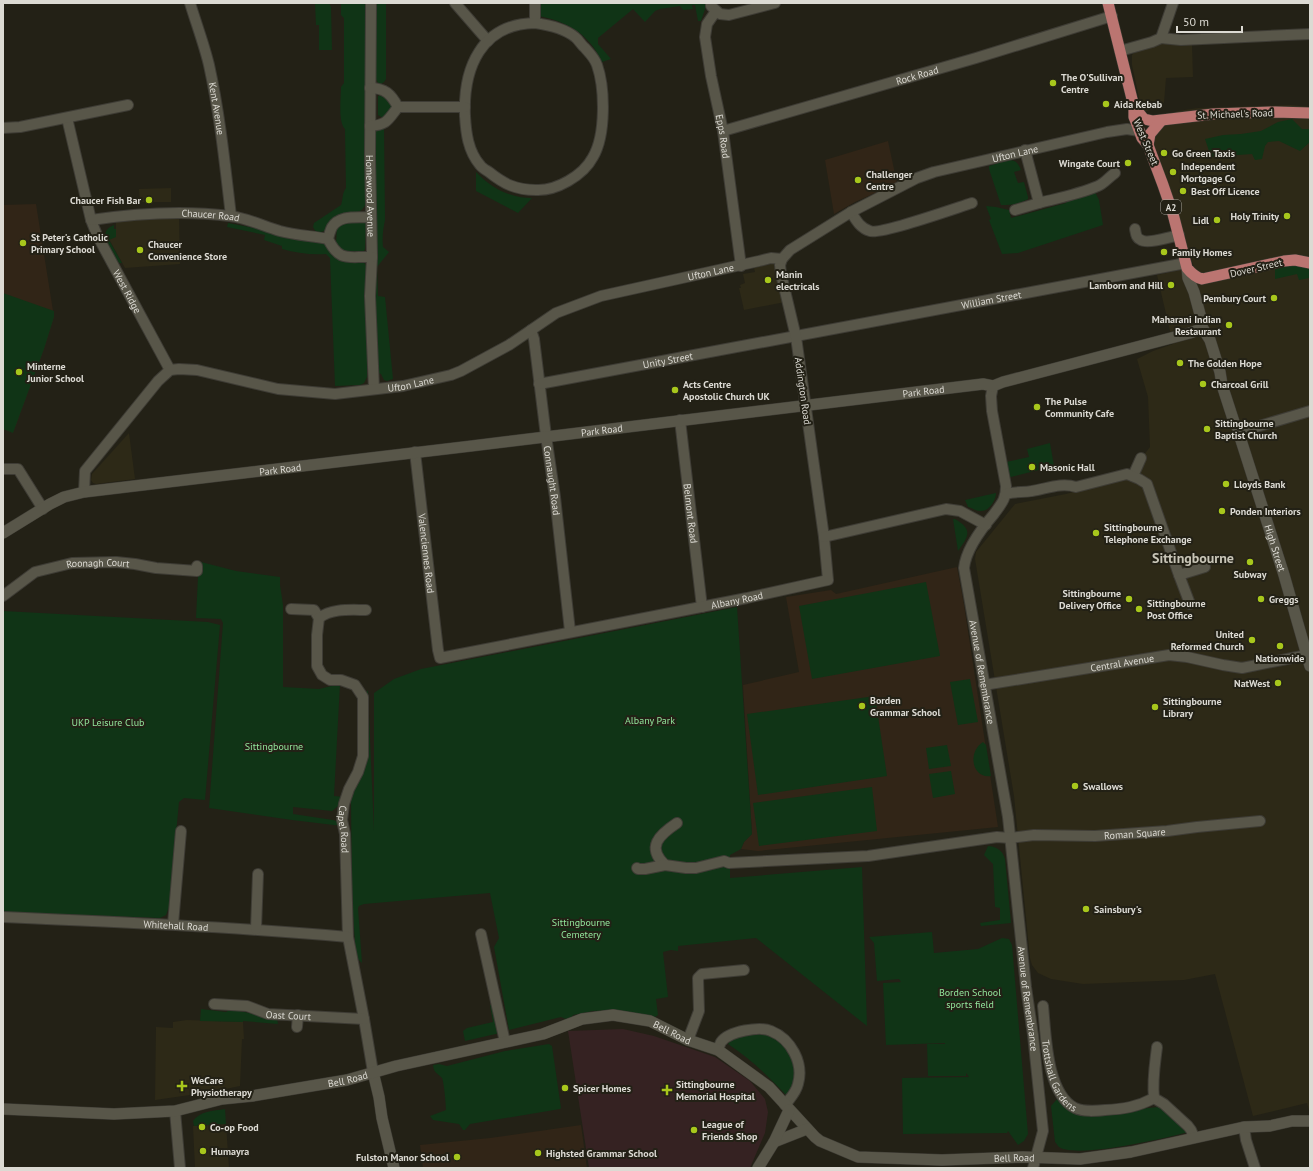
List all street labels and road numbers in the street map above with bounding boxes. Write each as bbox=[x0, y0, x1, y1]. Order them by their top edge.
street label: Rock Road bbox=[894, 63, 940, 87]
street label: Kent Avenue bbox=[206, 81, 228, 136]
street label: St. Michael's Road bbox=[1197, 106, 1273, 122]
street label: Epps Road bbox=[713, 113, 733, 159]
street label: West Street bbox=[1130, 117, 1162, 168]
street label: Ufton Lane bbox=[991, 142, 1039, 165]
street label: Homewood Avenue bbox=[363, 155, 378, 237]
road number: A2 bbox=[1161, 200, 1181, 214]
street label: Chaucer Road bbox=[181, 206, 241, 224]
street label: Dover Street bbox=[1229, 256, 1284, 280]
street label: Ufton Lane bbox=[686, 260, 735, 283]
street label: West Ridge bbox=[110, 267, 145, 315]
street label: William Street bbox=[960, 287, 1023, 311]
street label: Unity Street bbox=[642, 349, 694, 371]
street label: Addington Road bbox=[792, 356, 814, 426]
street label: Ufton Lane bbox=[387, 373, 435, 394]
street label: Park Road bbox=[902, 382, 945, 400]
street label: Park Road bbox=[580, 421, 623, 439]
street label: Connaught Road bbox=[541, 445, 563, 516]
street label: Park Road bbox=[259, 460, 302, 478]
street label: Belmont Road bbox=[681, 483, 701, 544]
street label: Valenciennes Road bbox=[416, 512, 438, 594]
street label: High Street bbox=[1262, 523, 1289, 574]
street label: Roonagh Court bbox=[65, 555, 131, 571]
street label: Albany Road bbox=[710, 588, 764, 611]
street label: Avenue of Remembrance bbox=[967, 619, 998, 725]
street label: Central Avenue bbox=[1089, 651, 1155, 674]
street label: Capel Road bbox=[335, 805, 352, 853]
street label: Roman Square bbox=[1104, 825, 1166, 842]
street label: Whitehall Road bbox=[143, 917, 209, 933]
street label: Avenue of Remembrance bbox=[1015, 946, 1041, 1052]
street label: Oast Court bbox=[265, 1007, 312, 1023]
street label: Bell Road bbox=[651, 1017, 693, 1047]
street label: Trottshall Gardens bbox=[1040, 1039, 1079, 1114]
street label: Bell Road bbox=[327, 1068, 369, 1090]
street label: Bell Road bbox=[994, 1150, 1035, 1165]

